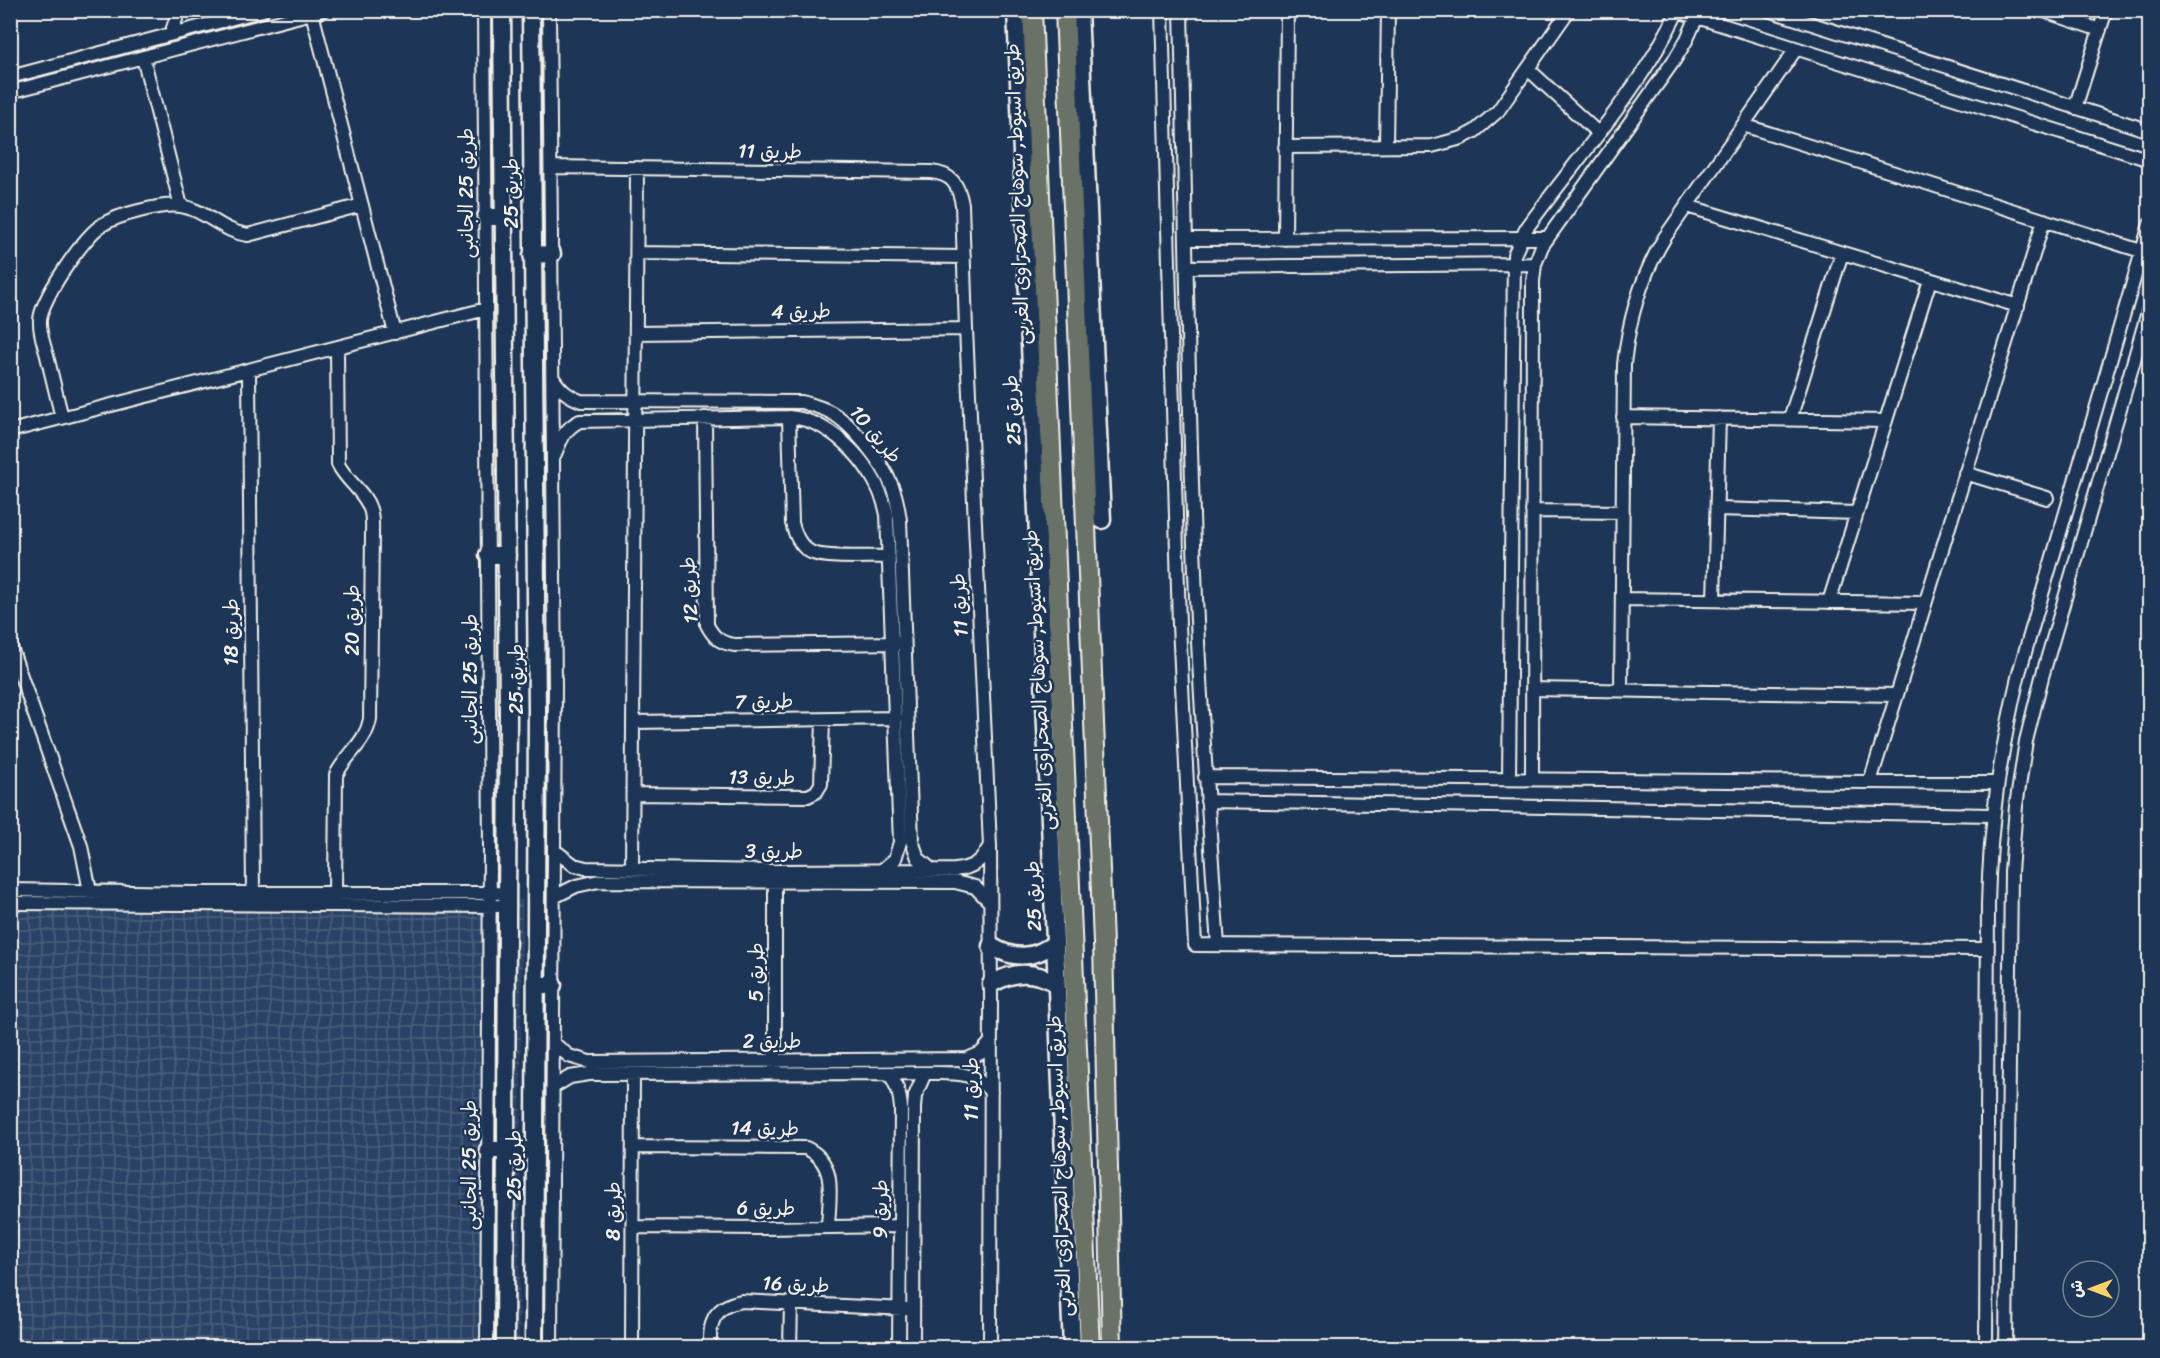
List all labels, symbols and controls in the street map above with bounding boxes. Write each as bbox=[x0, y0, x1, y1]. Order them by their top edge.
street label: طريق اسيوط, سوهاج الصحراوى الغربى bbox=[995, 43, 1040, 345]
street label: طريق 25 الجانبى bbox=[449, 128, 484, 258]
street label: طريق 11 bbox=[738, 133, 802, 170]
street label: طريق 25 bbox=[494, 158, 529, 228]
street label: طريق 4 bbox=[771, 293, 831, 330]
street label: طريق 25 bbox=[993, 374, 1032, 446]
street label: طريق 10 bbox=[840, 397, 911, 472]
street label: طريق اسيوط, سوهاج الصحراوى الغربى bbox=[1013, 528, 1064, 831]
street label: طريق 12 bbox=[670, 555, 709, 625]
street label: طريق 11 bbox=[940, 572, 979, 638]
street label: طريق 20 bbox=[335, 584, 370, 656]
street label: طريق 18 bbox=[214, 598, 249, 666]
street label: طريق 25 الجانبى bbox=[453, 614, 488, 744]
street label: طريق 25 bbox=[499, 644, 534, 714]
street label: طريق 7 bbox=[734, 683, 794, 720]
street label: طريق 13 bbox=[728, 759, 796, 796]
street label: طريق 3 bbox=[745, 834, 803, 869]
street label: طريق 25 bbox=[1015, 860, 1052, 932]
street label: طريق 5 bbox=[739, 942, 774, 1002]
street label: طريق اسيوط, سوهاج الصحراوى الغربى bbox=[1037, 1015, 1082, 1317]
street label: طريق 2 bbox=[743, 1024, 801, 1059]
street label: طريق 11 bbox=[954, 1057, 989, 1121]
street label: طريق 25 الجانبى bbox=[452, 1100, 487, 1230]
street label: طريق 14 bbox=[731, 1110, 799, 1147]
street label: طريق 25 bbox=[497, 1130, 532, 1200]
street label: طريق 9 bbox=[862, 1179, 899, 1239]
street label: طريق 8 bbox=[596, 1181, 631, 1241]
street label: طريق 6 bbox=[737, 1191, 795, 1226]
north arrow bbox=[2061, 1259, 2121, 1319]
street label: طريق 16 bbox=[762, 1265, 830, 1304]
text: ش bbox=[2062, 1280, 2091, 1298]

